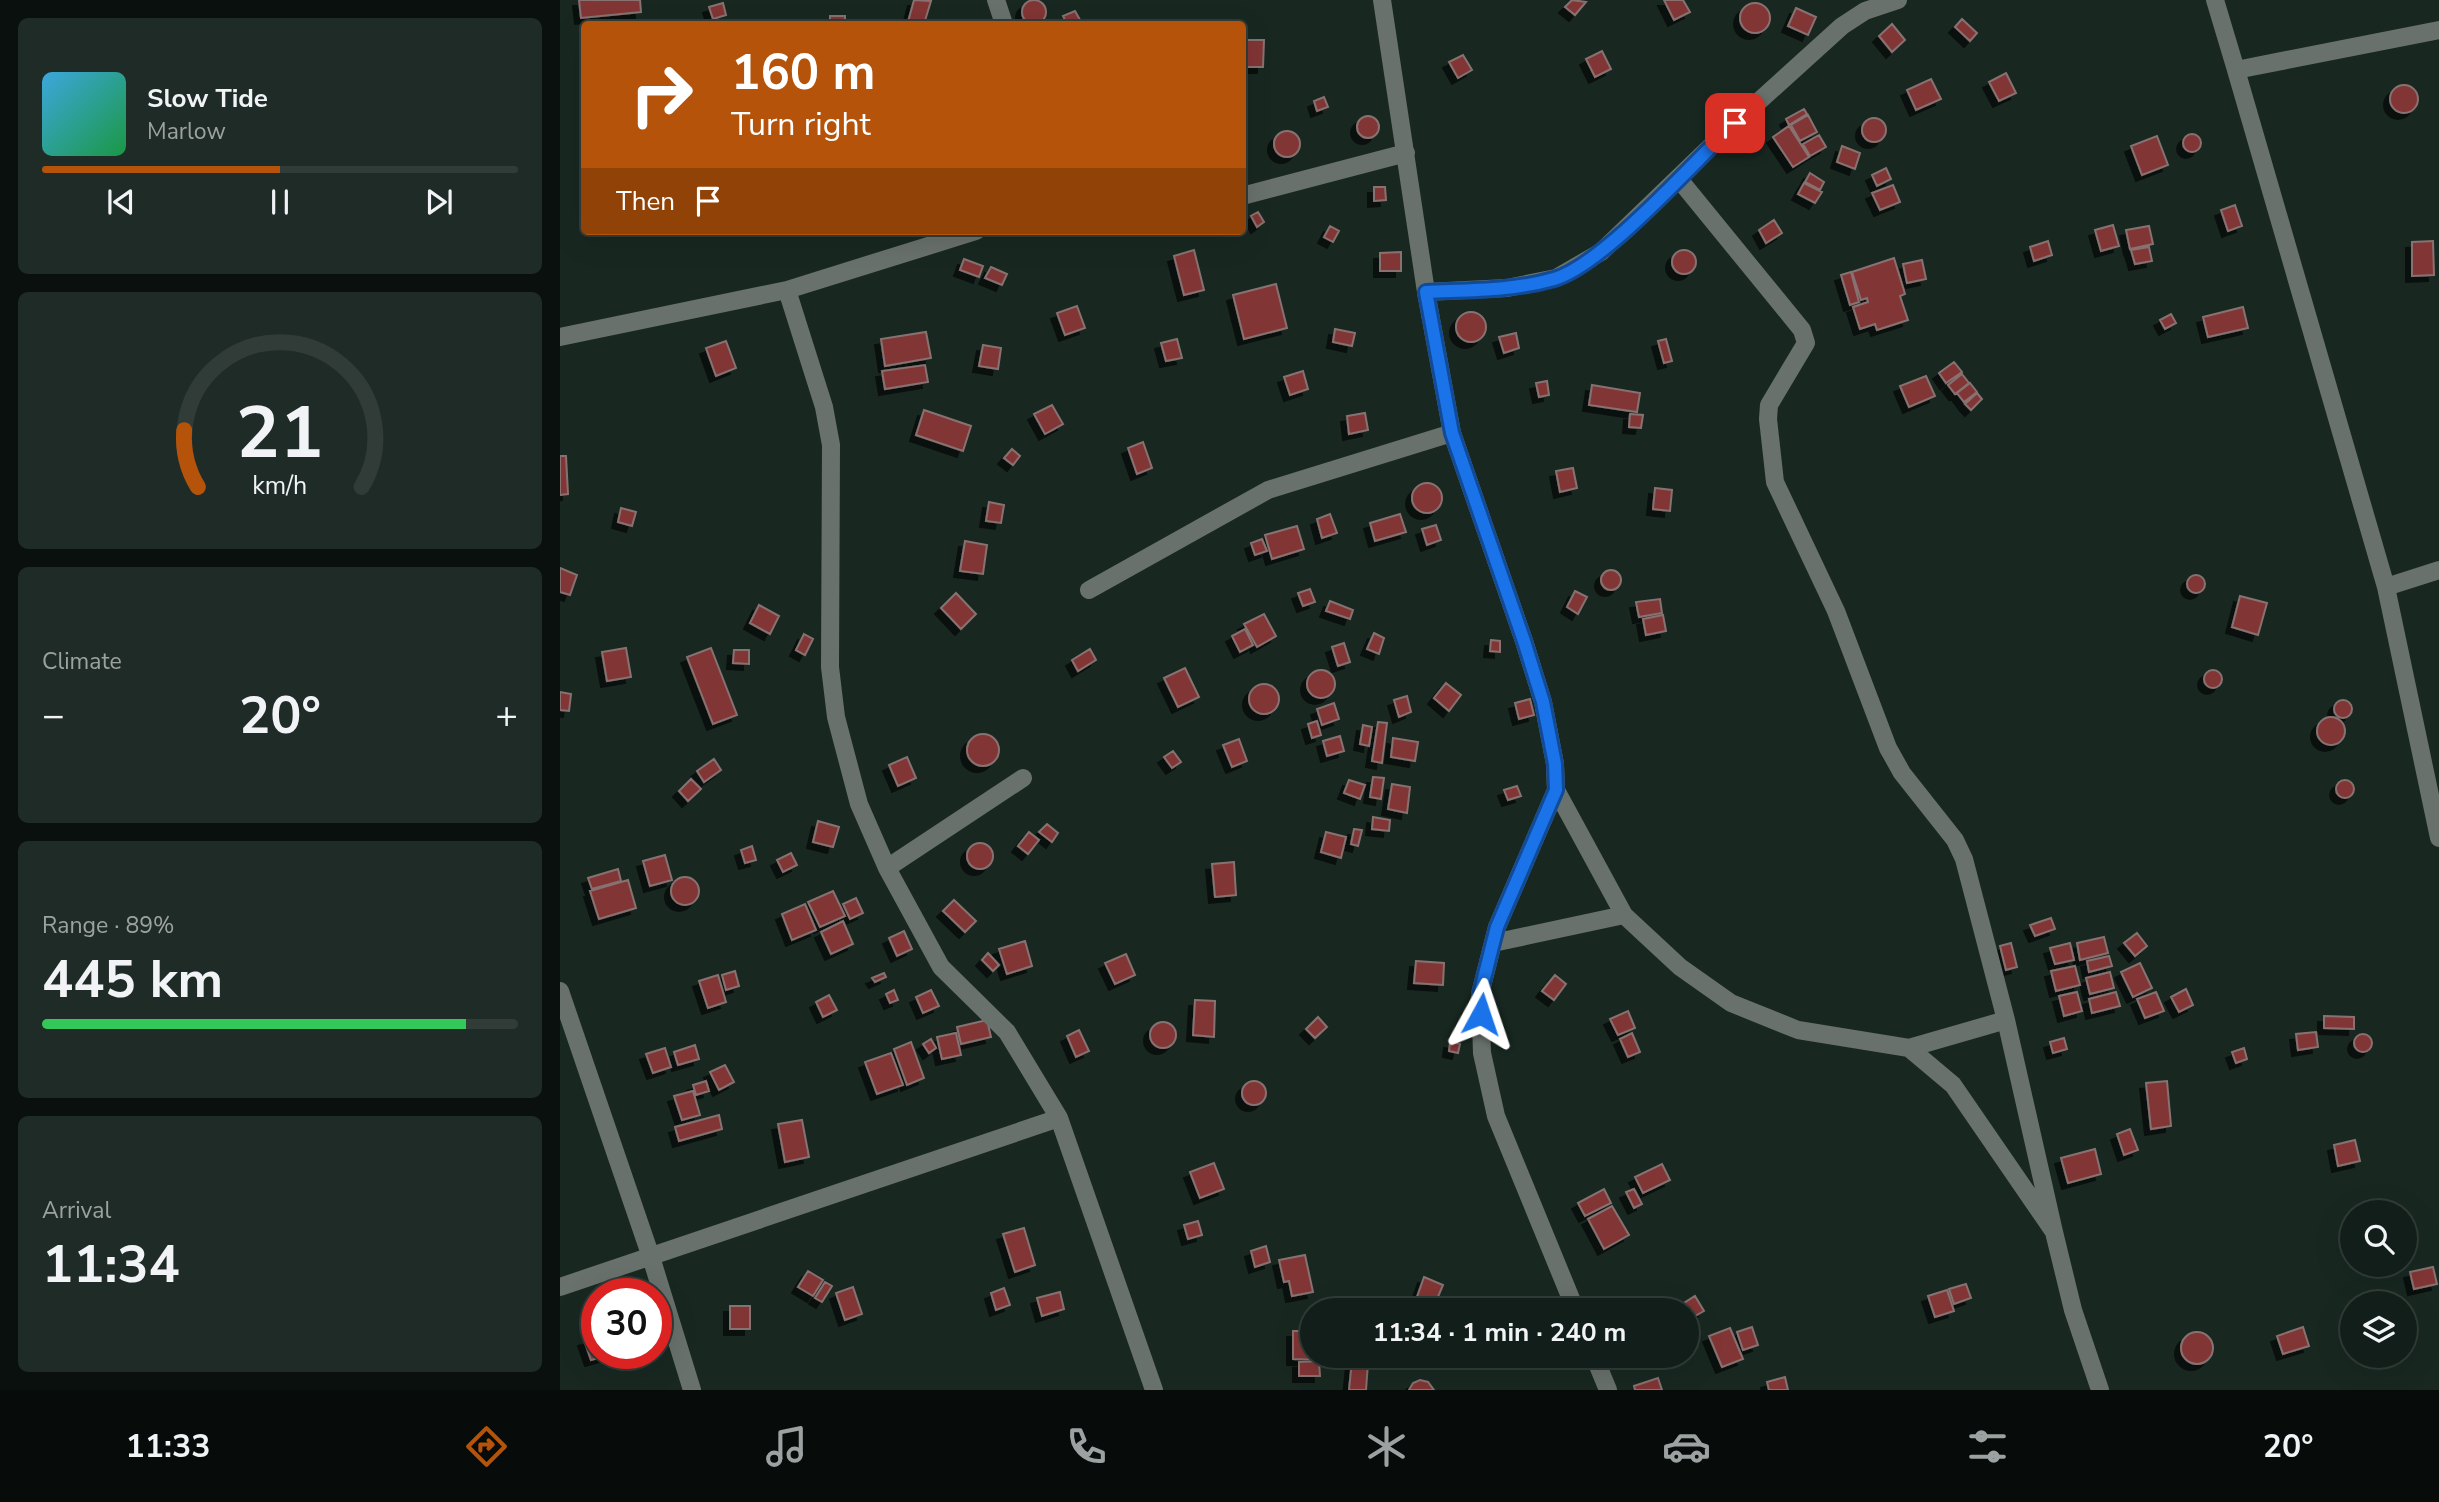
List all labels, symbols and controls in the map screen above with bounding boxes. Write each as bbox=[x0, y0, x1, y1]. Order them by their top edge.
text: 160 m bbox=[731, 39, 875, 106]
icon: right bbox=[616, 49, 707, 140]
text: Slow Tide bbox=[147, 81, 268, 116]
pin bbox=[1705, 93, 1765, 153]
text: Turn right bbox=[731, 103, 871, 146]
icon: arrive bbox=[1716, 104, 1754, 142]
text: Marlow bbox=[147, 116, 226, 147]
icon: arrive bbox=[689, 182, 727, 220]
icon: previous bbox=[102, 183, 140, 221]
icon: pause bbox=[261, 183, 299, 221]
icon: next bbox=[420, 183, 458, 221]
text: Then bbox=[616, 184, 675, 219]
text: 21 bbox=[236, 383, 324, 483]
text: km/h bbox=[252, 468, 308, 502]
text: Climate bbox=[42, 646, 122, 677]
text: 20° bbox=[239, 680, 321, 751]
text: − bbox=[42, 690, 65, 741]
text: + bbox=[495, 690, 518, 741]
text: Range · 89% bbox=[42, 910, 174, 941]
text: 445 km bbox=[42, 944, 223, 1015]
position arrow bbox=[1444, 977, 1518, 1051]
text: Arrival bbox=[42, 1195, 111, 1226]
map controls bbox=[2340, 1200, 2417, 1368]
button: search bbox=[2340, 1200, 2417, 1277]
text: 11:34 bbox=[42, 1229, 180, 1300]
speed limit sign: 30 bbox=[581, 1278, 672, 1369]
button: layers bbox=[2340, 1291, 2417, 1368]
text: 11:34 · 1 min · 240 m bbox=[1373, 1315, 1626, 1350]
icon: directions bbox=[462, 1422, 511, 1471]
icon: music bbox=[762, 1422, 811, 1471]
icon: phone bbox=[1062, 1422, 1111, 1471]
icon: climate bbox=[1362, 1422, 1411, 1471]
icon: car bbox=[1662, 1422, 1711, 1471]
icon: filters bbox=[1963, 1422, 2012, 1471]
text: 11:33 bbox=[126, 1425, 210, 1468]
text: 20° bbox=[2263, 1425, 2313, 1468]

